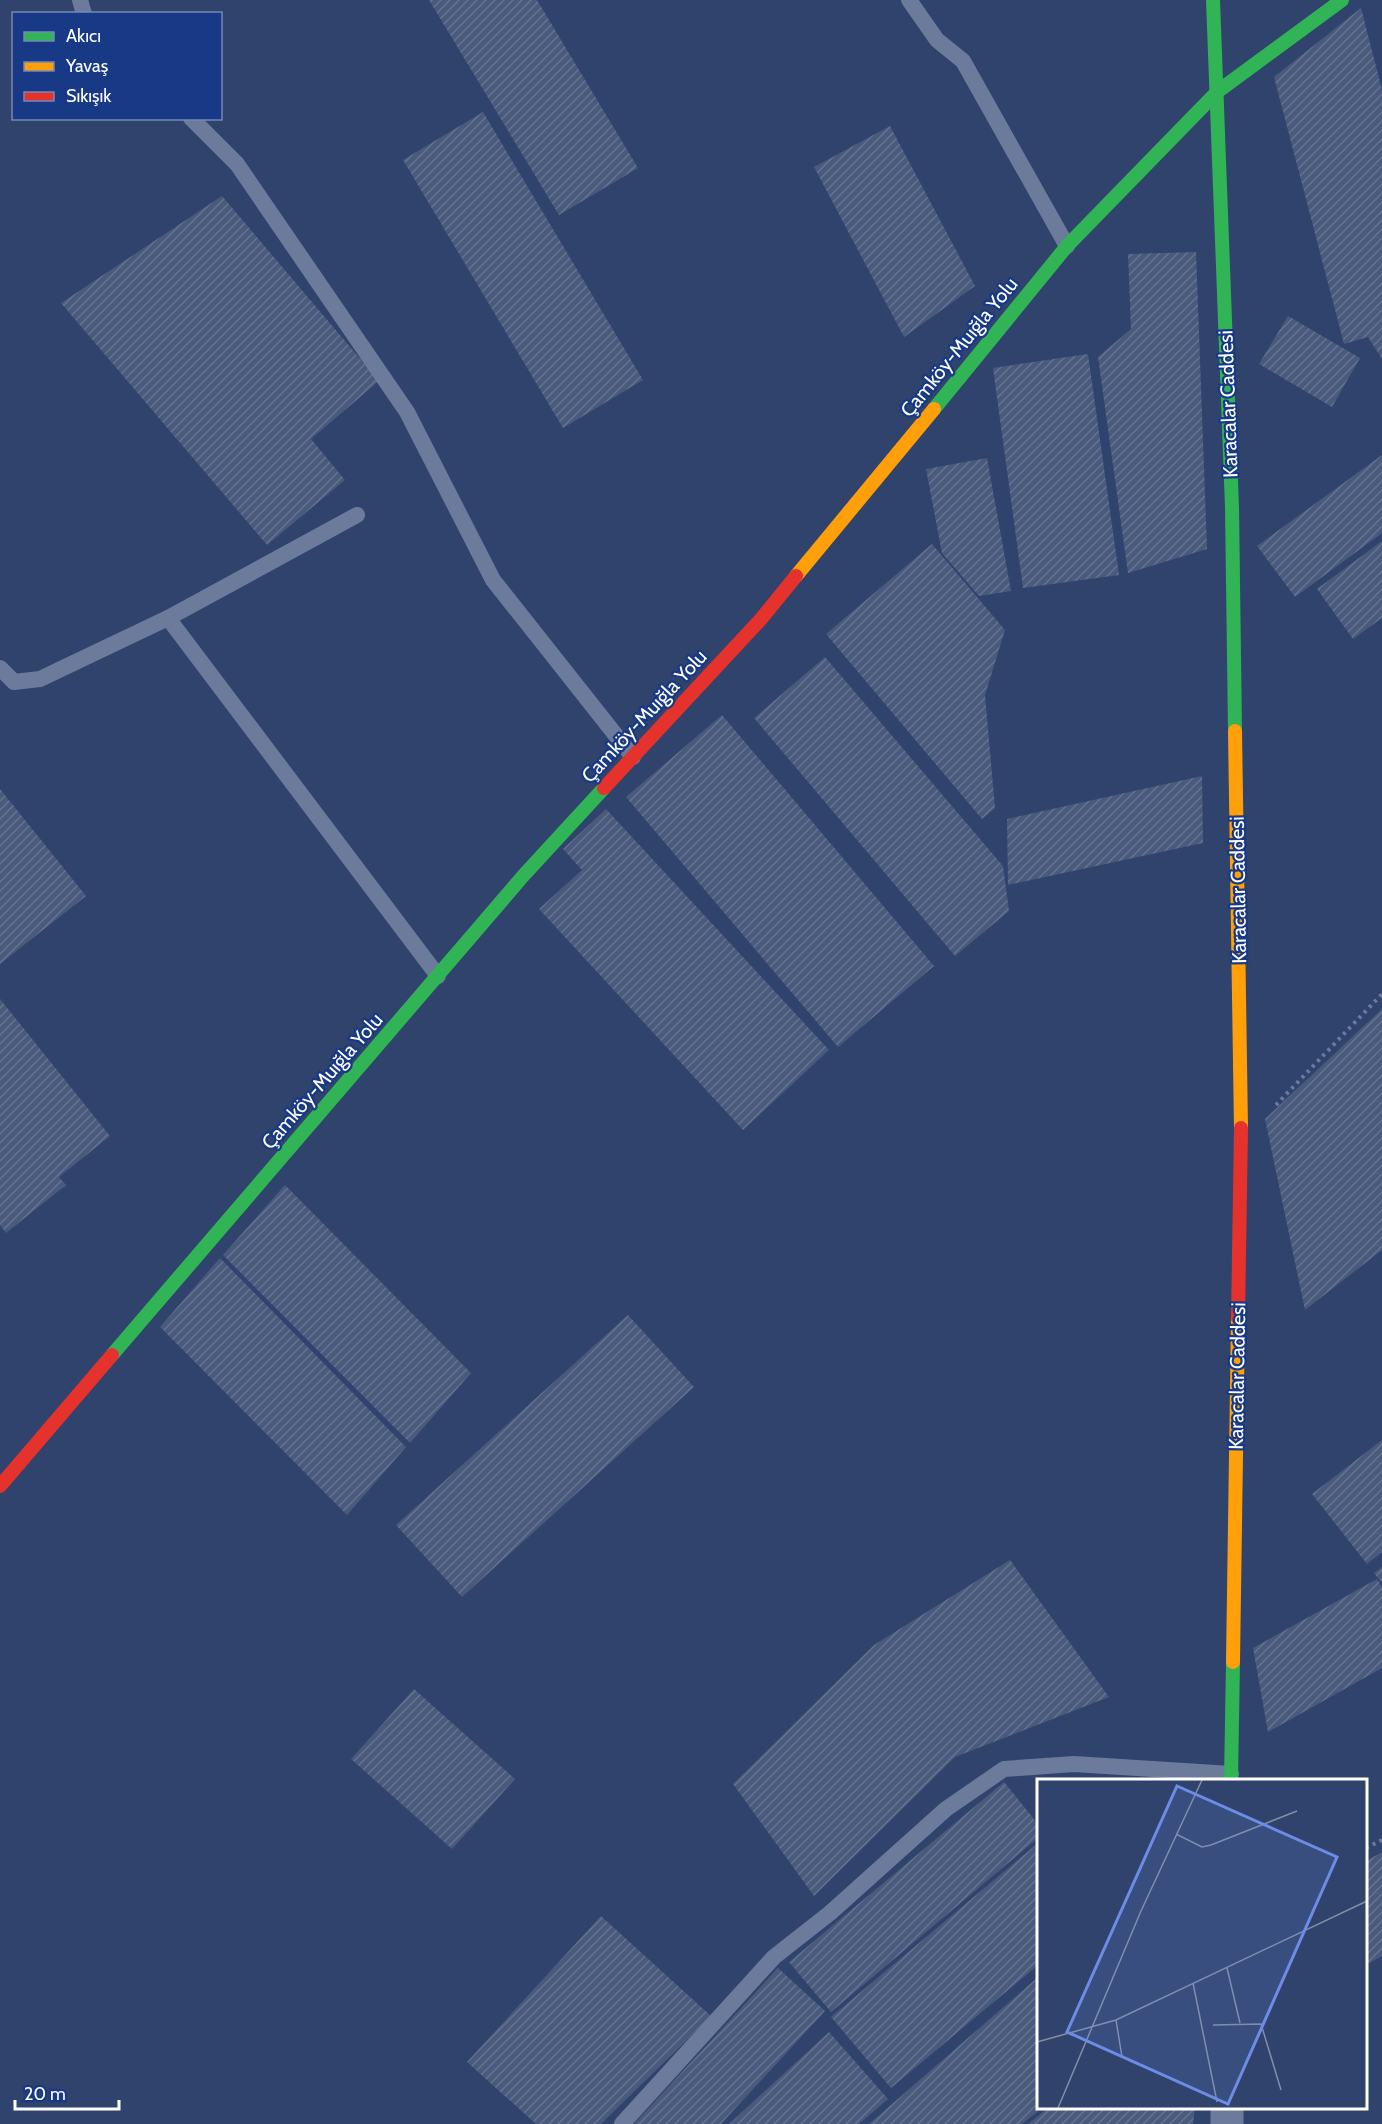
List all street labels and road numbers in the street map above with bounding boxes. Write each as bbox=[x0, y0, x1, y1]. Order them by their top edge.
street label: Çamköy-Muığla Yolu bbox=[895, 272, 1023, 422]
street label: Karacalar Caddesi bbox=[1213, 330, 1243, 478]
street label: Çamköy-Muığla Yolu bbox=[576, 645, 712, 787]
street label: Karacalar Caddesi bbox=[1225, 816, 1251, 964]
street label: Çamköy-Muığla Yolu bbox=[256, 1008, 388, 1154]
street label: Karacalar Caddesi bbox=[1224, 1302, 1250, 1450]

